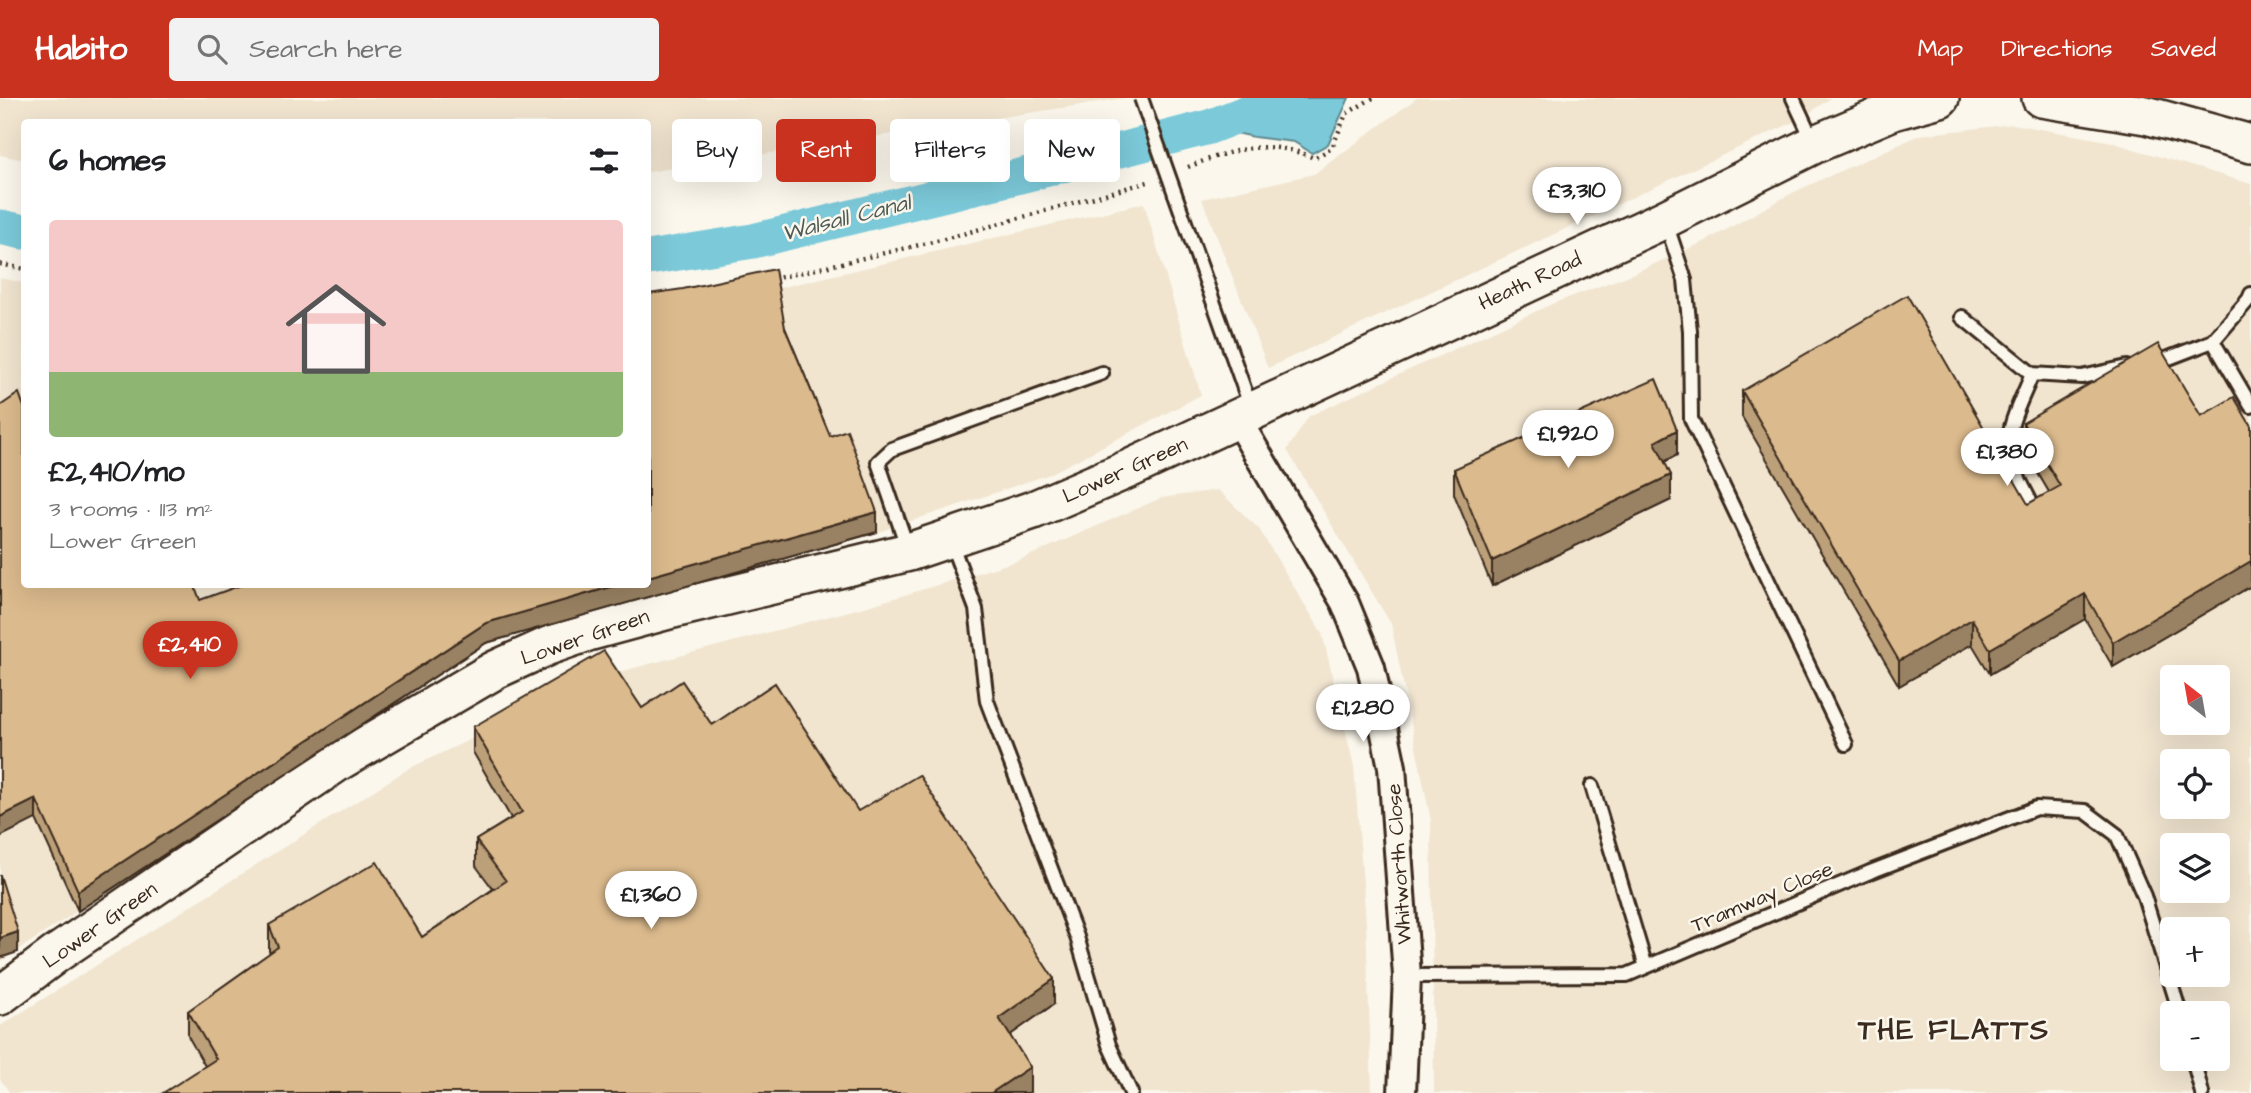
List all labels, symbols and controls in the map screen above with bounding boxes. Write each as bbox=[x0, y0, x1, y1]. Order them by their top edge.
search box bbox=[169, 18, 659, 81]
text: Habito bbox=[35, 26, 127, 72]
icon: search bbox=[193, 30, 231, 68]
text: Search here bbox=[249, 31, 403, 67]
text: Map bbox=[1918, 32, 1963, 66]
text: Directions bbox=[2001, 32, 2113, 66]
text: Saved bbox=[2151, 32, 2216, 66]
chip: Buy bbox=[672, 119, 762, 182]
chip: Rent bbox=[776, 119, 876, 182]
chip: Filters bbox=[890, 119, 1010, 182]
chip: New bbox=[1024, 119, 1120, 182]
text: 6 homes bbox=[49, 140, 166, 182]
icon: filters bbox=[585, 142, 623, 180]
pin: £3,310 bbox=[1520, 167, 1634, 227]
text: £3,310 bbox=[1548, 174, 1606, 206]
water label: Walsall Canal bbox=[778, 186, 917, 249]
street label: Heath Road bbox=[1474, 244, 1586, 317]
icon: home bbox=[273, 266, 399, 392]
pin: £1,920 bbox=[1511, 410, 1625, 470]
text: £1,920 bbox=[1538, 417, 1598, 449]
pin: £1,380 bbox=[1950, 428, 2064, 488]
street label: Lower Green bbox=[1058, 429, 1192, 511]
text: £1,380 bbox=[1977, 435, 2037, 467]
text: £2,410/mo bbox=[49, 451, 185, 493]
text: 3 rooms · 113 m² bbox=[49, 493, 213, 525]
text: Lower Green bbox=[49, 525, 196, 557]
street label: Lower Green bbox=[517, 601, 653, 673]
pin: £2,410 bbox=[133, 622, 247, 681]
text: £2,410 bbox=[159, 628, 221, 660]
north arrow bbox=[2160, 665, 2230, 735]
map controls bbox=[2160, 665, 2230, 1071]
pin: £1,280 bbox=[1306, 684, 1420, 744]
text: £1,280 bbox=[1332, 691, 1394, 723]
button: locate bbox=[2160, 749, 2230, 819]
street label: Whitworth Close bbox=[1379, 782, 1419, 946]
button: layers bbox=[2160, 833, 2230, 903]
street label: Tramway Close bbox=[1687, 854, 1838, 942]
pin: £1,360 bbox=[594, 872, 708, 931]
street label: Lower Green bbox=[37, 875, 163, 975]
text: £1,360 bbox=[621, 878, 681, 910]
button: + bbox=[2160, 917, 2230, 987]
button: − bbox=[2160, 1001, 2230, 1071]
district label: THE FLATTS bbox=[1857, 1011, 2050, 1050]

